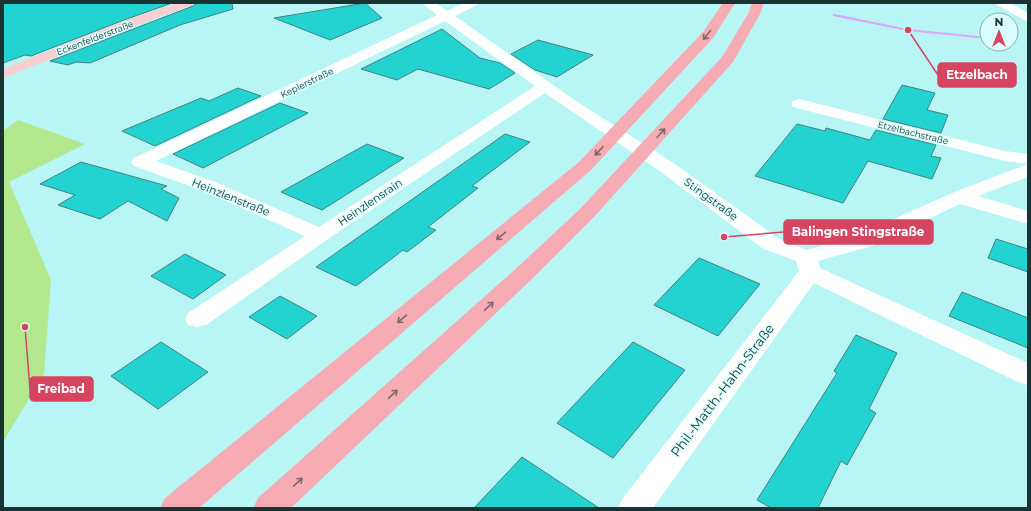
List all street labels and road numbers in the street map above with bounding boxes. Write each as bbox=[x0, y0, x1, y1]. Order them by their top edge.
street label: Eckenfelderstraße bbox=[55, 18, 135, 57]
street label: Keplerstraße bbox=[279, 65, 335, 100]
street label: Etzelbachstraße bbox=[877, 118, 950, 147]
street label: Heinzlenstraße bbox=[190, 175, 272, 219]
street label: Heinzlensrain bbox=[335, 175, 405, 229]
street label: Stingstraße bbox=[681, 175, 741, 224]
street label: Phil.-Matth.-Hahn-Straße bbox=[667, 320, 777, 460]

